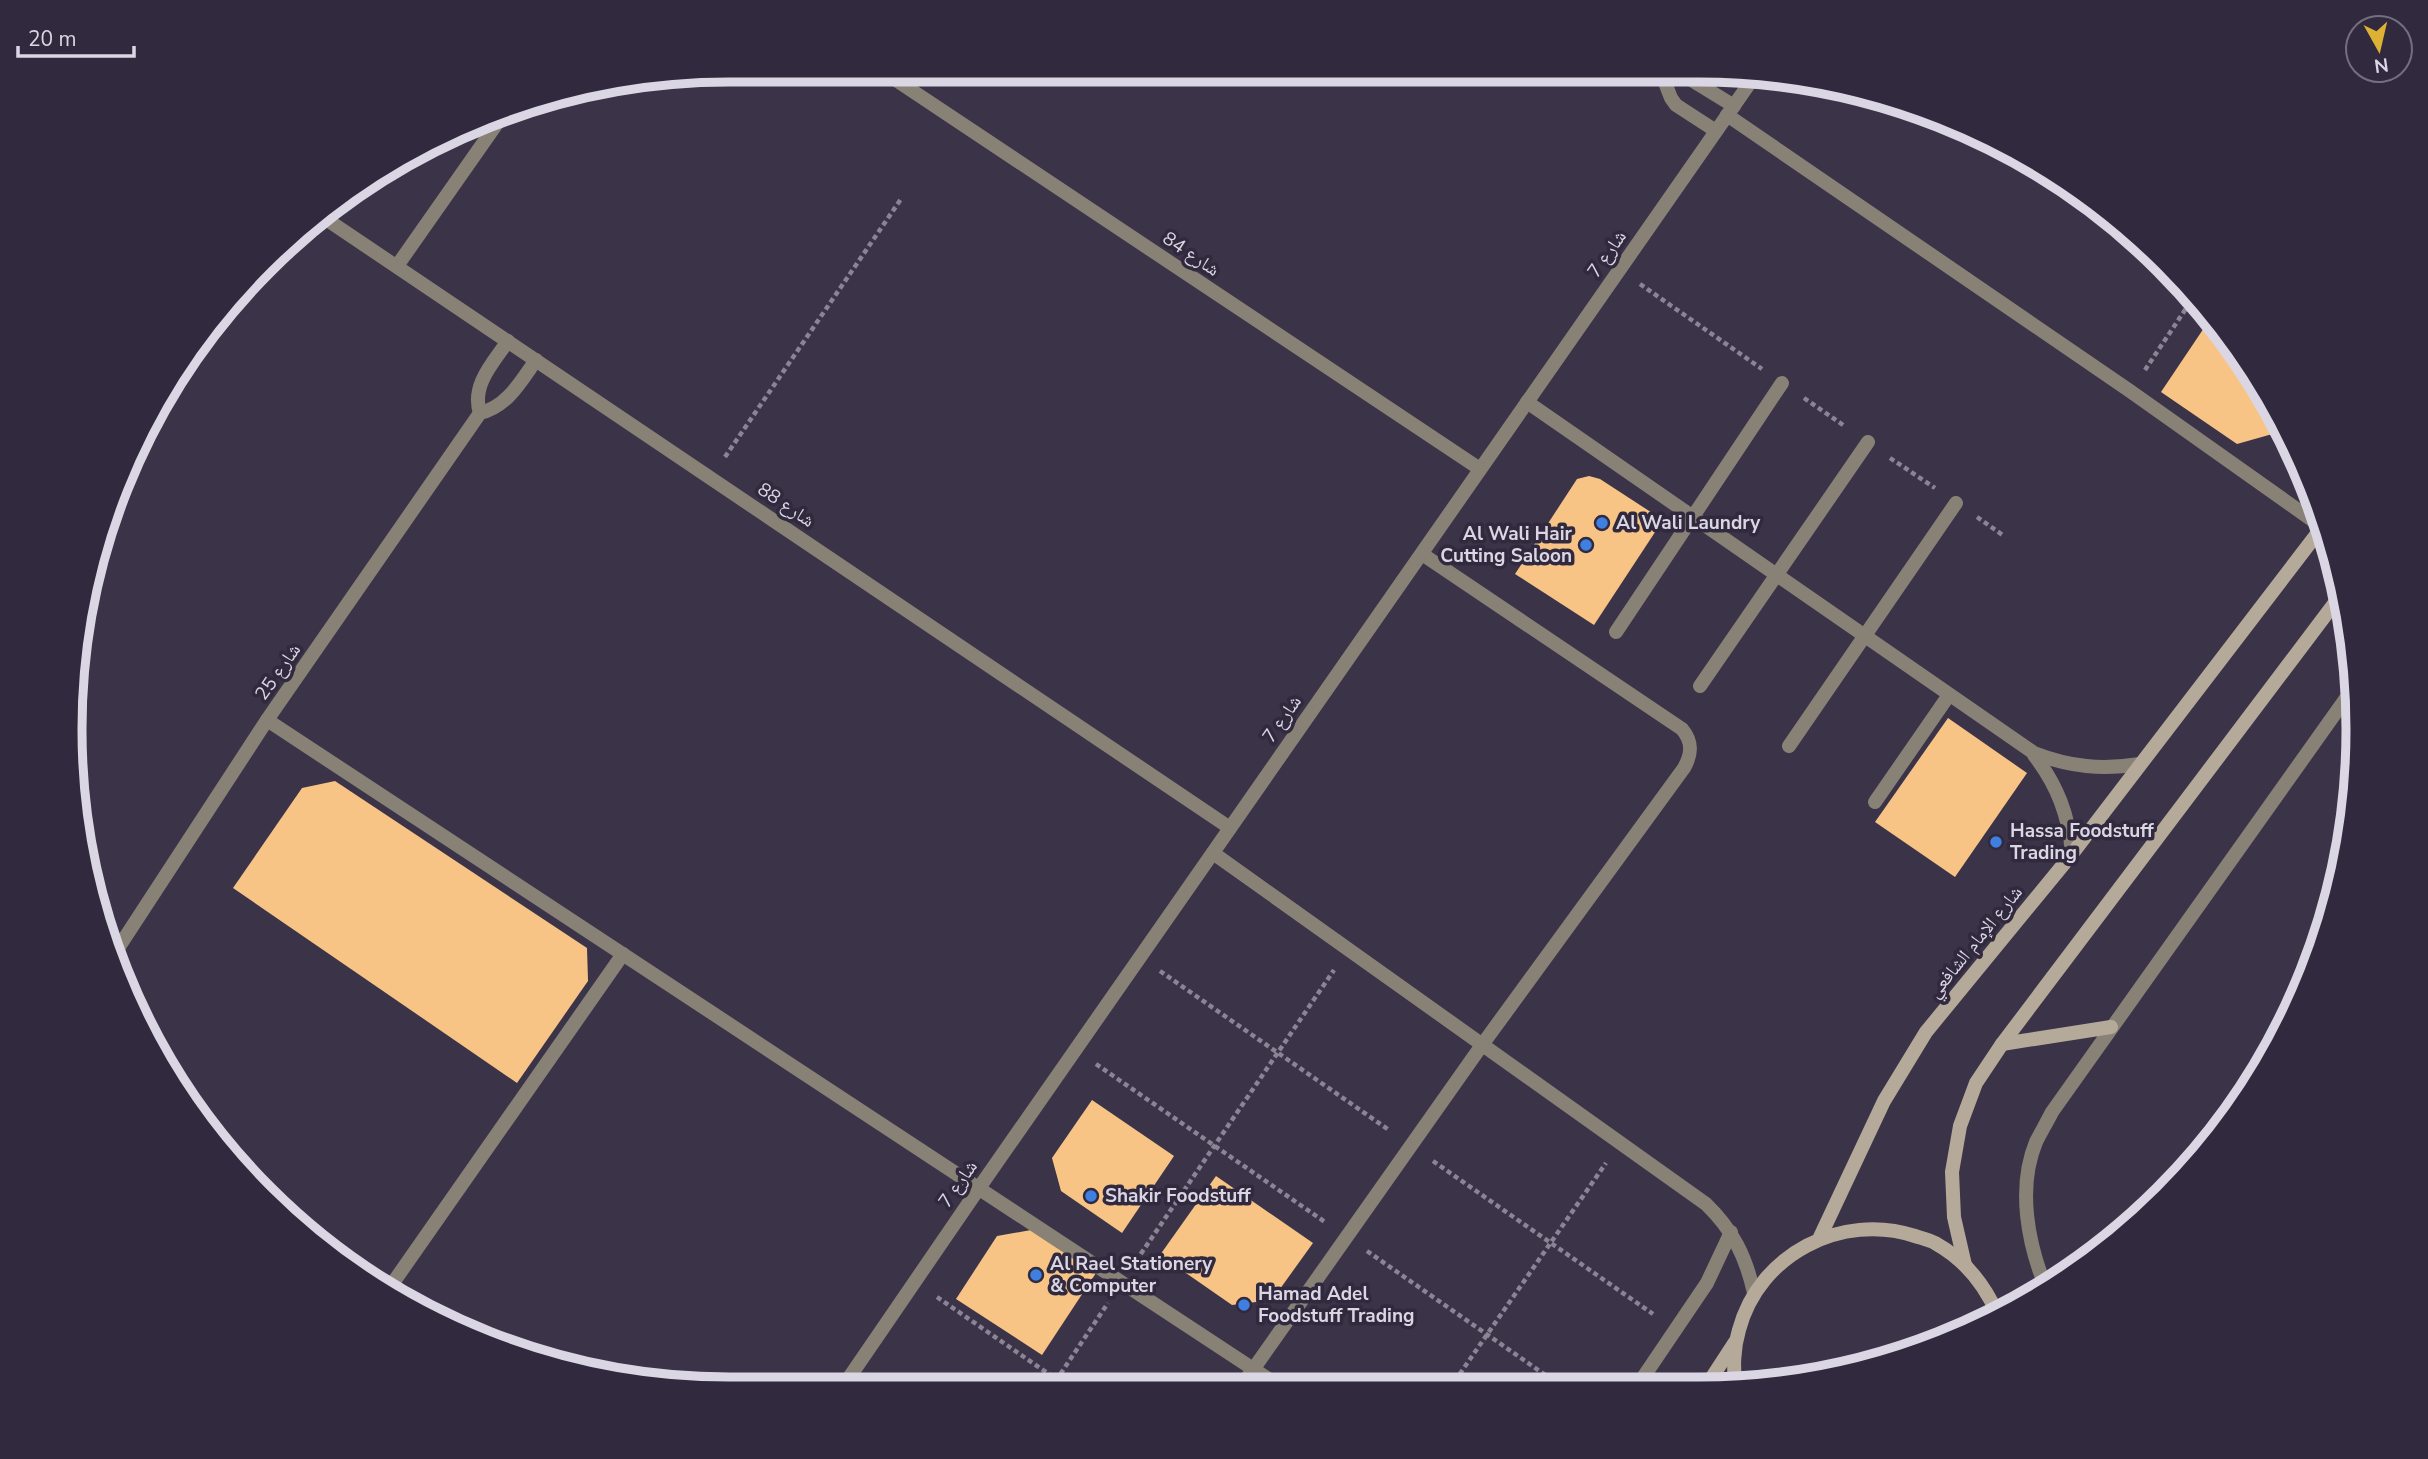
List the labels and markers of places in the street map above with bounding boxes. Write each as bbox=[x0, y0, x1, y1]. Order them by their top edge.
place label: Al Wali Laundry bbox=[1616, 510, 1761, 536]
marker: Al Wali Laundry bbox=[1594, 515, 1610, 531]
place label: Al Wali Hair Cutting Saloon bbox=[1440, 521, 1573, 569]
marker: Al Wali Hair Cutting Saloon bbox=[1578, 537, 1594, 553]
place label: Hassa Foodstuff Trading bbox=[2010, 818, 2155, 866]
marker: Hassa Foodstuff Trading bbox=[1988, 834, 2004, 850]
place label: Shakir Foodstuff bbox=[1105, 1183, 1252, 1209]
marker: Shakir Foodstuff bbox=[1083, 1188, 1099, 1204]
place label: Al Rael Stationery & Computer bbox=[1050, 1251, 1213, 1299]
marker: Al Rael Stationery & Computer bbox=[1028, 1267, 1044, 1283]
place label: Hamad Adel Foodstuff Trading bbox=[1258, 1281, 1415, 1329]
marker: Hamad Adel Foodstuff Trading bbox=[1236, 1297, 1252, 1313]

